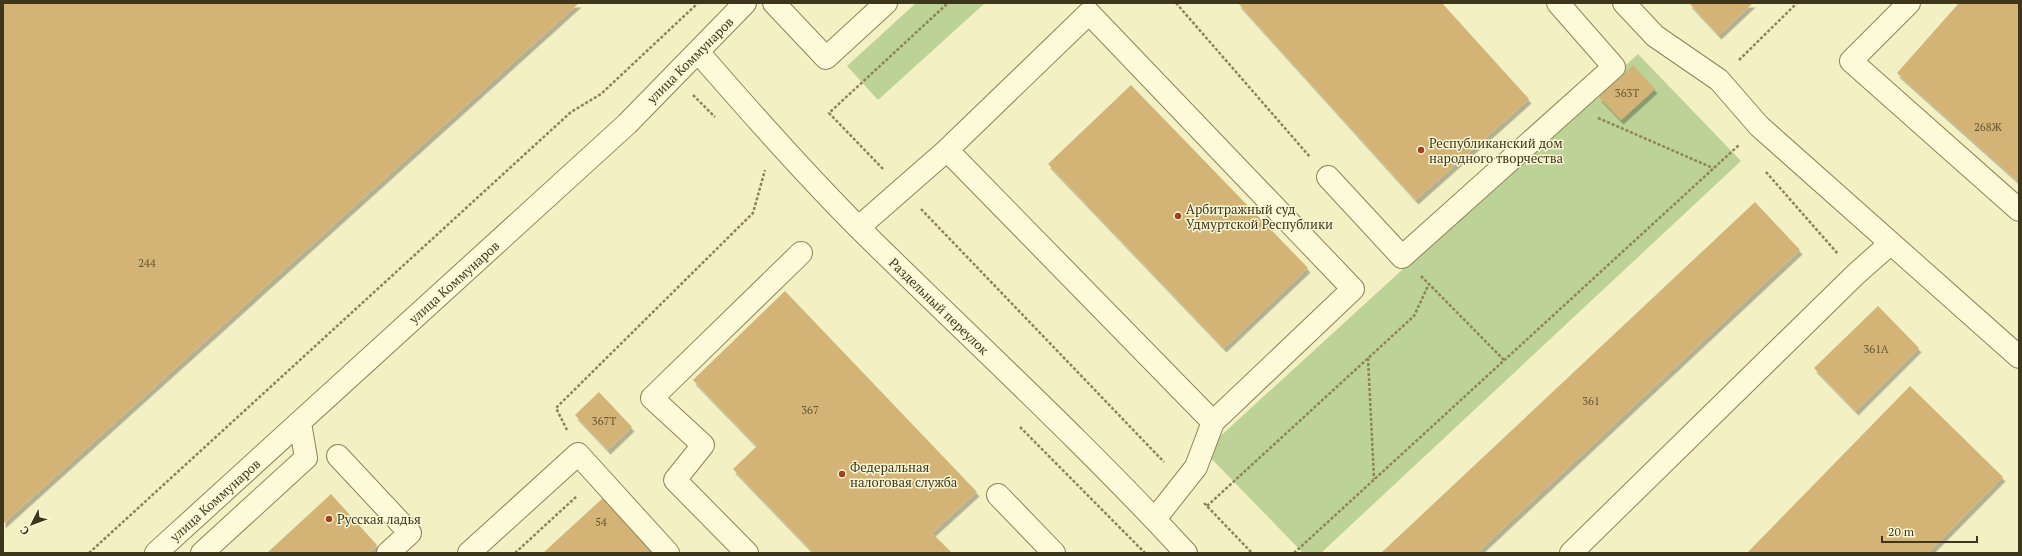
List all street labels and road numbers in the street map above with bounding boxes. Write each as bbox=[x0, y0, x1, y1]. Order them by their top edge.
street label: улица Коммунаров bbox=[642, 13, 737, 108]
street label: улица Коммунаров bbox=[404, 237, 503, 328]
street label: Раздельный переулок bbox=[885, 254, 994, 359]
street label: улица Коммунаров bbox=[165, 455, 264, 546]

